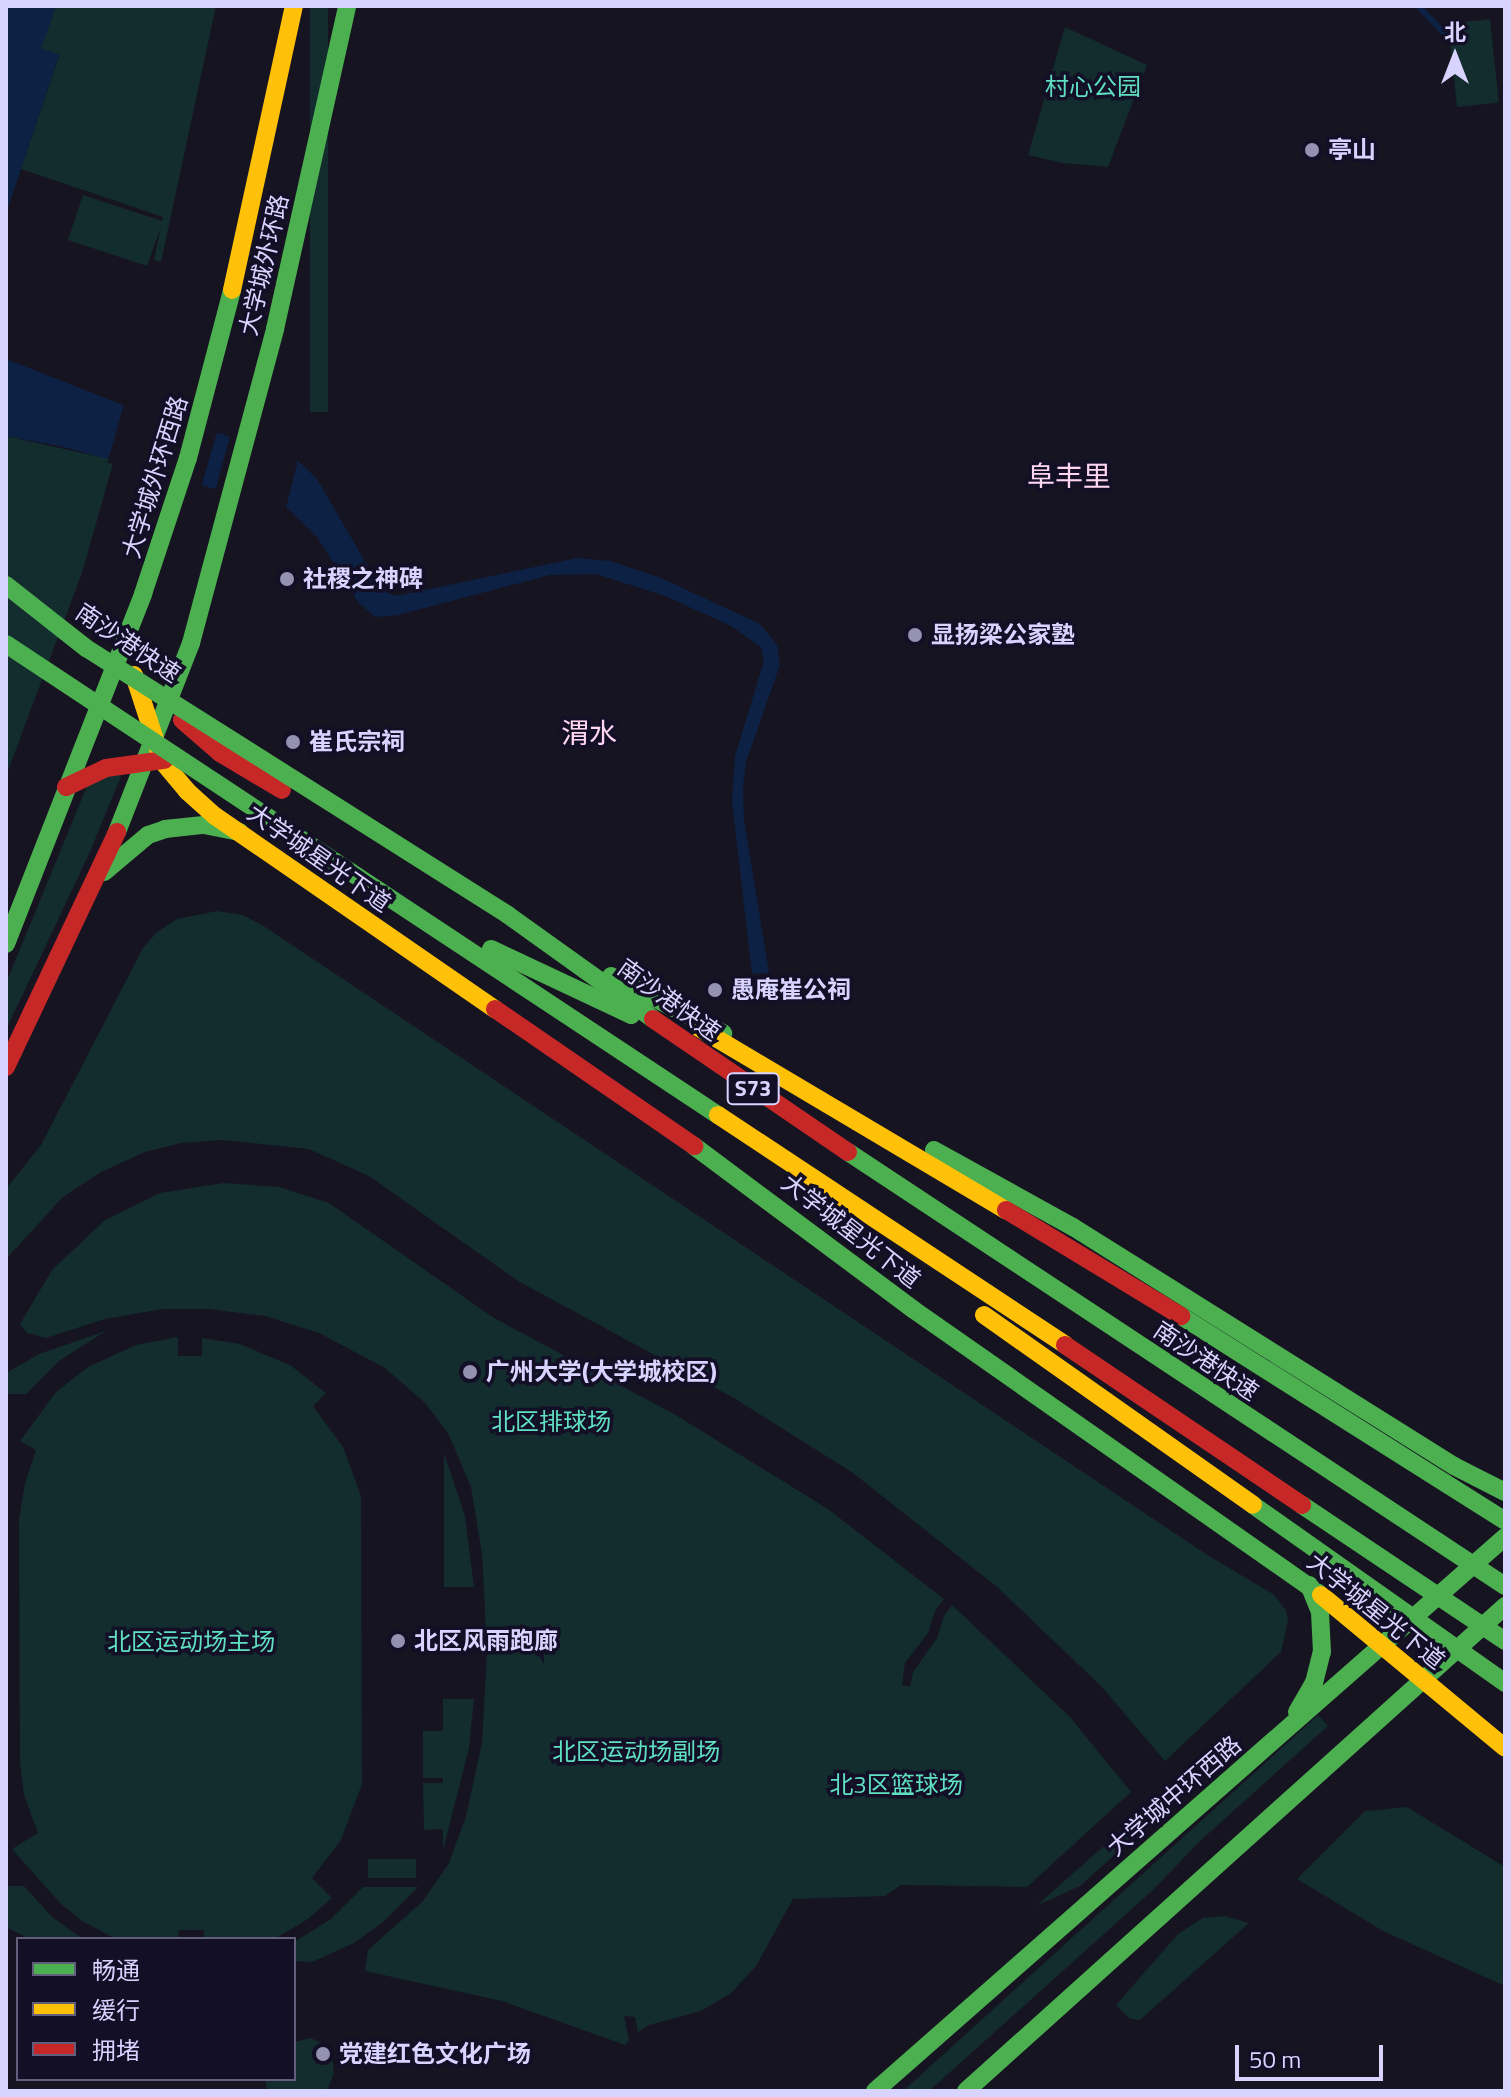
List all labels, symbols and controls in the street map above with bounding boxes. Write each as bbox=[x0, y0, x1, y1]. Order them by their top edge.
text: 北 bbox=[1444, 15, 1466, 49]
north arrow bbox=[1415, 16, 1495, 96]
park label: 村心公园 bbox=[1045, 73, 1141, 101]
place label: 亭山 bbox=[1328, 136, 1376, 164]
marker: 亭山 bbox=[1303, 141, 1321, 159]
street label: 大学城外环路 bbox=[234, 192, 294, 338]
street label: 大学城外环西路 bbox=[117, 392, 193, 562]
district label: 阜丰里 bbox=[1027, 459, 1111, 493]
place label: 社稷之神碑 bbox=[303, 565, 423, 593]
marker: 社稷之神碑 bbox=[278, 570, 296, 588]
street label: 南沙港快速 bbox=[70, 598, 186, 688]
place label: 显扬梁公家塾 bbox=[931, 621, 1075, 649]
marker: 显扬梁公家塾 bbox=[906, 626, 924, 644]
district label: 渭水 bbox=[561, 716, 617, 750]
place label: 崔氏宗祠 bbox=[309, 728, 405, 756]
marker: 崔氏宗祠 bbox=[284, 733, 302, 751]
street label: 大学城星光下道 bbox=[242, 798, 396, 918]
street label: 南沙港快速 bbox=[612, 953, 726, 1047]
place label: 愚庵崔公祠 bbox=[731, 976, 851, 1004]
marker: 愚庵崔公祠 bbox=[706, 981, 724, 999]
road number: S73 bbox=[725, 1071, 781, 1107]
street label: 大学城星光下道 bbox=[776, 1168, 926, 1294]
street label: 南沙港快速 bbox=[1148, 1316, 1264, 1406]
place label: 广州大学(大学城校区) bbox=[486, 1358, 717, 1386]
marker: 广州大学(大学城校区) bbox=[461, 1363, 479, 1381]
park label: 北区排球场 bbox=[491, 1408, 611, 1436]
street label: 大学城星光下道 bbox=[1302, 1547, 1450, 1675]
place label: 北区风雨跑廊 bbox=[414, 1627, 558, 1655]
park label: 北区运动场主场 bbox=[107, 1628, 275, 1656]
marker: 北区风雨跑廊 bbox=[389, 1632, 407, 1650]
street label: 大学城中环西路 bbox=[1101, 1730, 1247, 1862]
park label: 北区运动场副场 bbox=[552, 1738, 720, 1766]
park label: 北3区篮球场 bbox=[829, 1771, 963, 1799]
legend bbox=[16, 1937, 296, 2081]
text: 畅通 bbox=[92, 1952, 140, 1988]
text: 缓行 bbox=[92, 1992, 140, 2028]
scale bar bbox=[1239, 2029, 1387, 2079]
text: 拥堵 bbox=[92, 2032, 140, 2068]
place label: 党建红色文化广场 bbox=[339, 2040, 531, 2068]
text: 50 m bbox=[1249, 2041, 1301, 2077]
marker: 党建红色文化广场 bbox=[314, 2045, 332, 2063]

